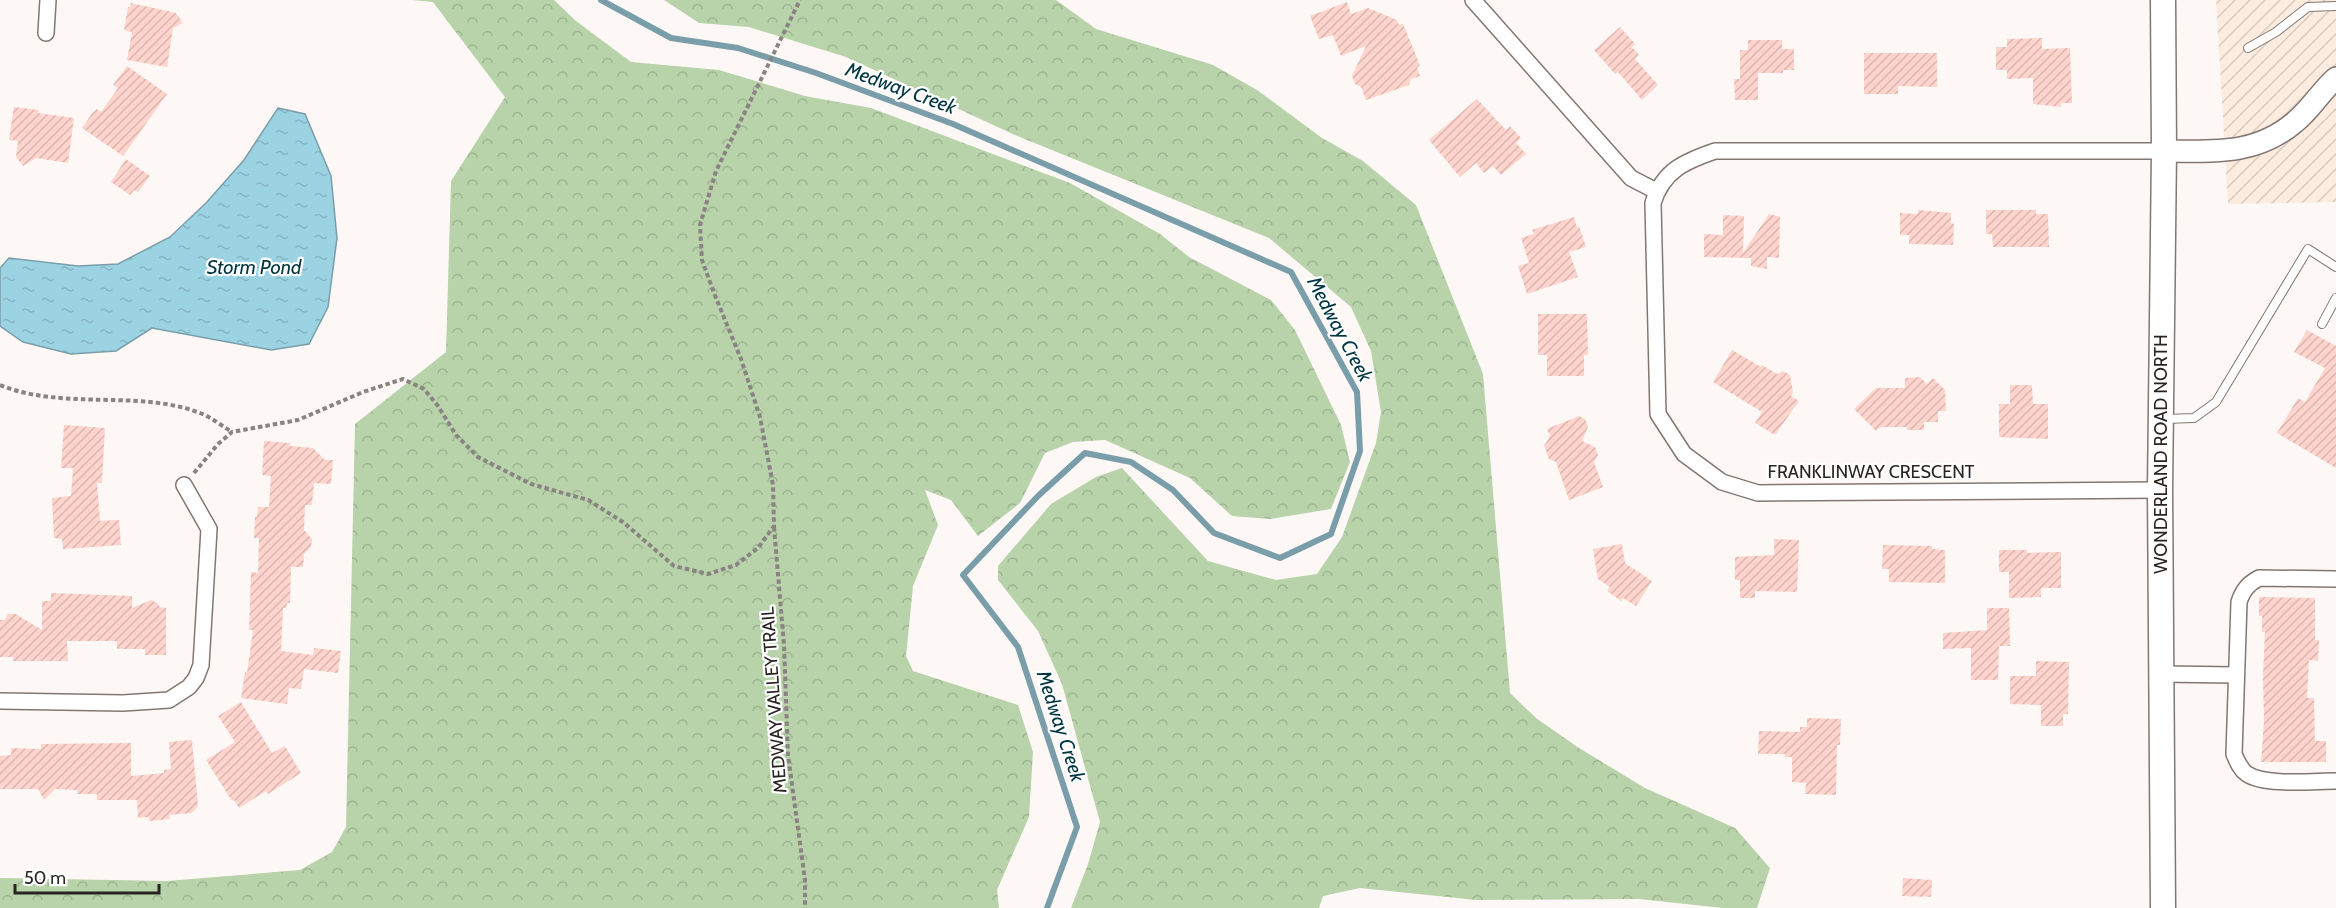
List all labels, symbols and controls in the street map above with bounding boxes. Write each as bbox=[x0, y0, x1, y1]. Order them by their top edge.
water label: Medway Creek bbox=[842, 57, 961, 120]
water label: Storm Pond bbox=[207, 255, 302, 279]
water label: Medway Creek bbox=[1302, 271, 1378, 387]
street label: WONDERLAND ROAD NORTH bbox=[2150, 334, 2172, 574]
street label: FRANKLINWAY CRESCENT bbox=[1768, 461, 1975, 483]
street label: MEDWAY VALLEY TRAIL bbox=[757, 606, 791, 794]
water label: Medway Creek bbox=[1031, 666, 1091, 786]
scale bar bbox=[15, 857, 159, 895]
text: 50 m bbox=[24, 867, 66, 889]

